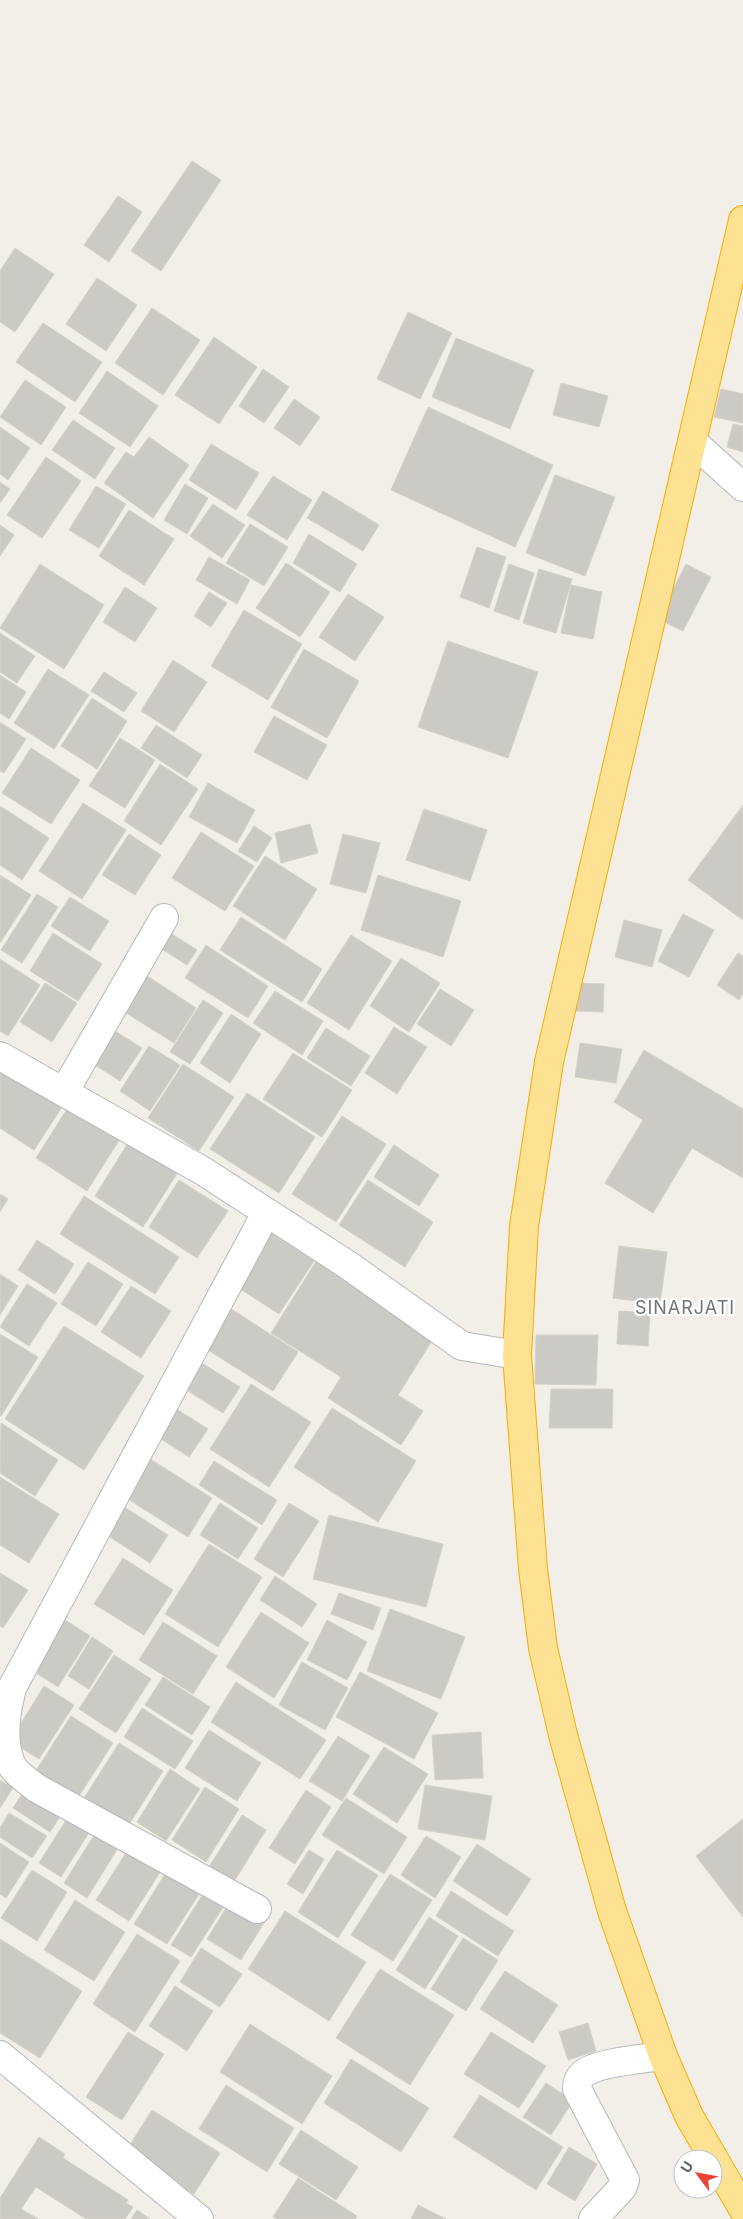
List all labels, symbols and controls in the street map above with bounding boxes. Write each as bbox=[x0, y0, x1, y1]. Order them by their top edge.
district label: SINARJATI bbox=[635, 1297, 735, 1318]
north arrow bbox=[673, 2149, 723, 2199]
text: U bbox=[677, 2158, 696, 2176]

